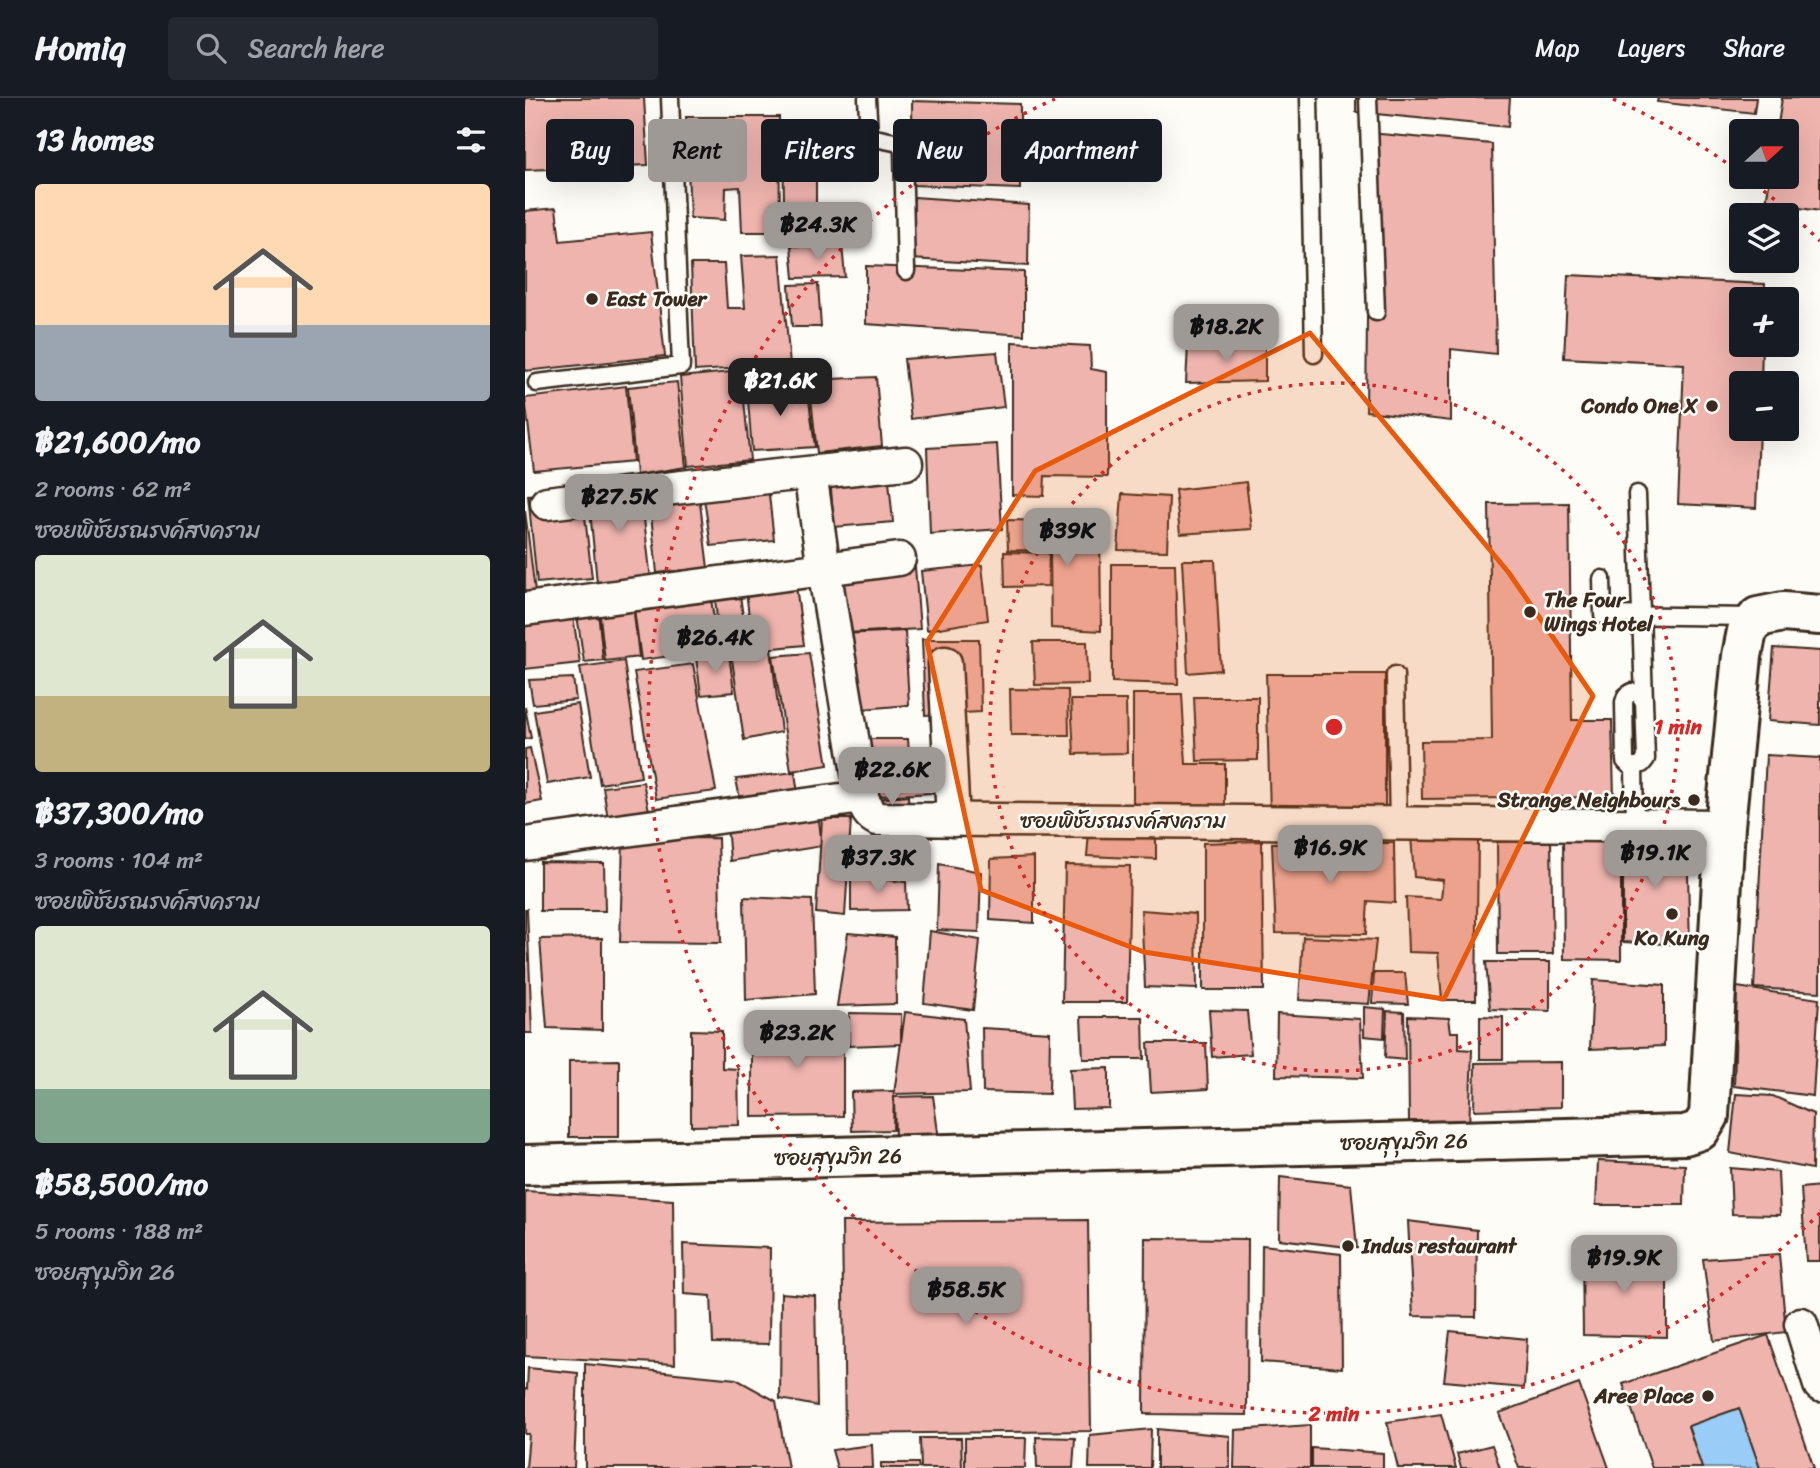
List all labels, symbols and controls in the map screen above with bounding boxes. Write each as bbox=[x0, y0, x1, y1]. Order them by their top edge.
search box bbox=[168, 17, 658, 80]
text: Homiq bbox=[35, 19, 126, 77]
text: Search here bbox=[248, 25, 385, 71]
text: Map bbox=[1535, 27, 1580, 69]
text: Layers bbox=[1618, 27, 1685, 69]
text: Share bbox=[1723, 27, 1785, 69]
icon: search bbox=[192, 29, 230, 67]
text: 13 homes bbox=[35, 113, 154, 167]
chip: Buy bbox=[546, 119, 634, 182]
chip: Rent bbox=[648, 119, 747, 182]
chip: Filters bbox=[761, 119, 879, 182]
chip: New bbox=[893, 119, 987, 182]
chip: Apartment bbox=[1001, 119, 1162, 182]
north arrow bbox=[1729, 119, 1799, 189]
map controls bbox=[1729, 119, 1799, 441]
icon: filters bbox=[452, 121, 490, 159]
pin: ฿24.3K bbox=[761, 202, 875, 262]
button: layers bbox=[1729, 203, 1799, 273]
text: ฿24.3K bbox=[780, 204, 856, 245]
icon: home bbox=[200, 230, 326, 356]
place label: East Tower bbox=[606, 280, 709, 318]
button: + bbox=[1729, 287, 1799, 357]
marker: East Tower bbox=[584, 291, 600, 307]
pin: ฿18.2K bbox=[1169, 304, 1283, 364]
text: ฿18.2K bbox=[1190, 306, 1262, 347]
pin: ฿21.6K bbox=[723, 358, 837, 418]
text: ฿21.6K bbox=[744, 360, 816, 401]
button: − bbox=[1729, 371, 1799, 441]
place label: Condo One X bbox=[1580, 387, 1698, 425]
marker: Condo One X bbox=[1704, 398, 1720, 414]
text: ฿21,600/mo bbox=[35, 415, 201, 469]
text: 2 rooms · 62 m² bbox=[35, 469, 191, 510]
pin: ฿27.5K bbox=[562, 474, 676, 534]
text: ฿27.5K bbox=[581, 476, 657, 517]
pin: ฿39K bbox=[1026, 508, 1108, 568]
text: ซอยพิชัยรณรงค์สงคราม bbox=[35, 510, 260, 551]
text: ฿39K bbox=[1039, 510, 1095, 551]
place label: The Four Wings Hotel bbox=[1544, 581, 1654, 643]
icon: home bbox=[200, 601, 326, 727]
marker: The Four Wings Hotel bbox=[1522, 604, 1538, 620]
pin: ฿26.4K bbox=[658, 616, 772, 675]
text: ฿26.4K bbox=[677, 617, 753, 658]
text: 1 min bbox=[1654, 708, 1703, 746]
centre of rings bbox=[1322, 715, 1346, 739]
pin: ฿22.6K bbox=[835, 748, 949, 807]
text: ฿22.6K bbox=[854, 749, 930, 790]
place label: Strange Neighbours bbox=[1496, 781, 1680, 819]
text: ฿37,300/mo bbox=[35, 786, 203, 840]
marker: Strange Neighbours bbox=[1686, 792, 1702, 808]
street label: ซอยพิชัยรณรงค์สงคราม bbox=[1020, 802, 1226, 840]
pin: ฿16.9K bbox=[1273, 826, 1387, 885]
text: ฿16.9K bbox=[1294, 827, 1366, 868]
pin: ฿19.1K bbox=[1598, 830, 1712, 890]
text: ฿19.1K bbox=[1620, 832, 1690, 873]
pin: ฿37.3K bbox=[821, 836, 935, 895]
text: ฿37.3K bbox=[841, 837, 915, 878]
text: 3 rooms · 104 m² bbox=[35, 840, 203, 881]
text: ซอยพิชัยรณรงค์สงคราม bbox=[35, 881, 260, 922]
marker: Ko Kung bbox=[1664, 906, 1680, 922]
place label: Ko Kung bbox=[1634, 919, 1710, 957]
icon: home bbox=[200, 972, 326, 1098]
pin: ฿23.2K bbox=[740, 1010, 854, 1070]
text: ฿23.2K bbox=[760, 1012, 834, 1053]
street label: ซอยสุขุมวิท 26 bbox=[1340, 1122, 1468, 1162]
street label: ซอยสุขุมวิท 26 bbox=[774, 1137, 902, 1177]
text: ฿58,500/mo bbox=[35, 1157, 208, 1211]
text: 5 rooms · 188 m² bbox=[35, 1211, 203, 1252]
place label: Indus restaurant bbox=[1361, 1227, 1518, 1265]
pin: ฿19.9K bbox=[1567, 1236, 1681, 1295]
text: ฿19.9K bbox=[1587, 1237, 1661, 1278]
marker: Indus restaurant bbox=[1340, 1238, 1356, 1254]
text: ซอยสุขุมวิท 26 bbox=[35, 1252, 175, 1293]
pin: ฿58.5K bbox=[909, 1268, 1023, 1327]
text: ฿58.5K bbox=[927, 1269, 1005, 1310]
place label: Aree Place bbox=[1593, 1377, 1694, 1415]
marker: Aree Place bbox=[1700, 1388, 1716, 1404]
text: 2 min bbox=[1308, 1395, 1360, 1433]

